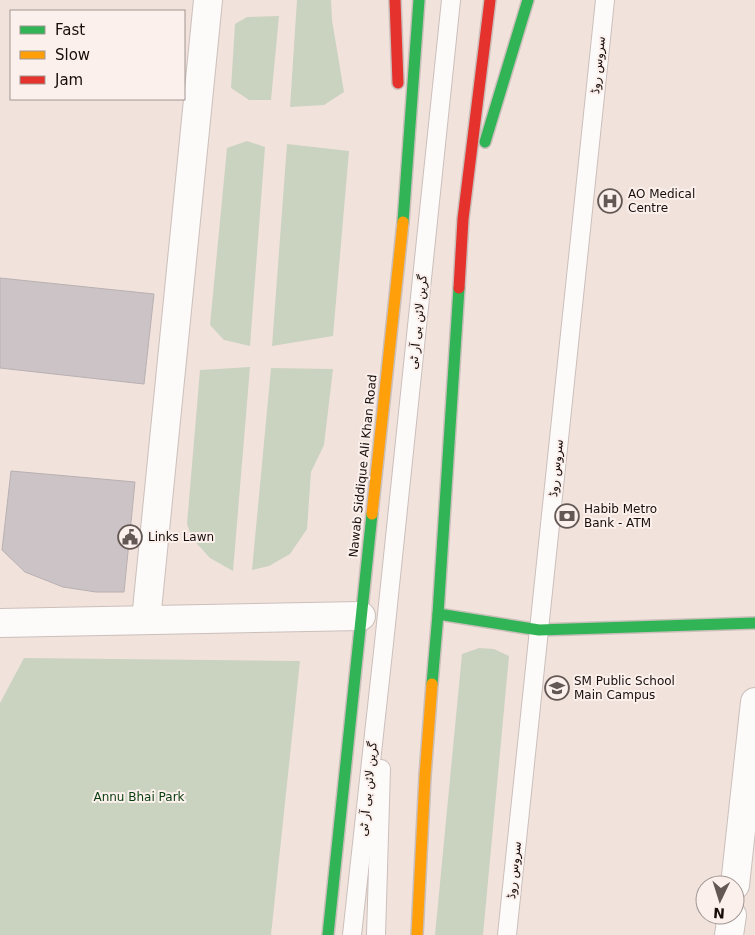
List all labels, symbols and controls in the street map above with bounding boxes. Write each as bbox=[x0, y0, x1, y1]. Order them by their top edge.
legend bbox=[10, 10, 185, 100]
text: Fast bbox=[55, 21, 85, 39]
street label: سروس روڈ bbox=[588, 35, 609, 95]
text: Slow bbox=[55, 46, 90, 64]
text: Jam bbox=[54, 71, 83, 89]
place label: AO Medical Centre bbox=[628, 187, 695, 215]
hospital icon: AO Medical Centre bbox=[597, 188, 623, 214]
street label: گرین لائن بی آر ٹی bbox=[405, 274, 431, 370]
street label: Nawab Siddique Ali Khan Road bbox=[346, 374, 380, 558]
street label: سروس روڈ bbox=[546, 438, 567, 498]
place label: Habib Metro Bank - ATM bbox=[584, 502, 657, 530]
bank icon: Habib Metro Bank - ATM bbox=[554, 503, 580, 529]
public building icon: Links Lawn bbox=[117, 524, 143, 550]
place label: Links Lawn bbox=[148, 530, 214, 544]
place label: SM Public School Main Campus bbox=[574, 674, 675, 702]
school or university icon: SM Public School Main Campus bbox=[544, 675, 570, 701]
street label: گرین لائن بی آر ٹی bbox=[355, 741, 381, 837]
park label: Annu Bhai Park bbox=[93, 790, 185, 804]
street label: سروس روڈ bbox=[504, 840, 525, 900]
north arrow bbox=[695, 875, 745, 925]
text: N bbox=[713, 905, 725, 921]

